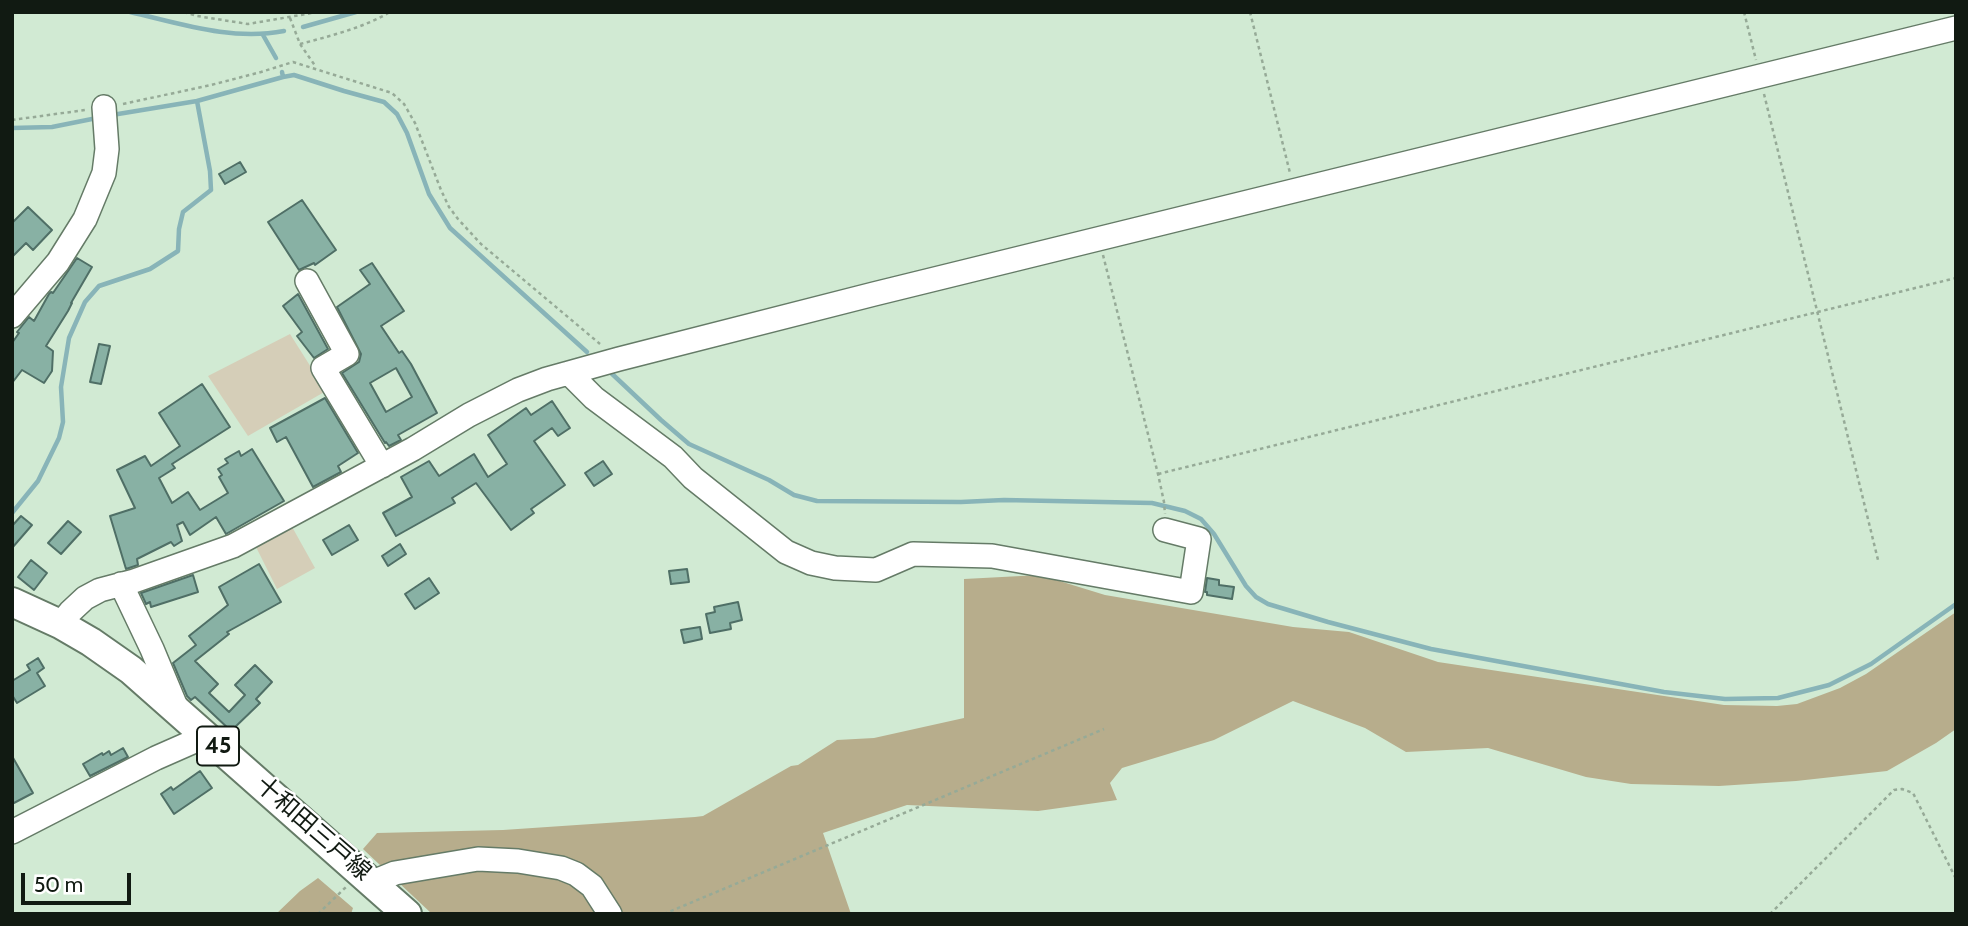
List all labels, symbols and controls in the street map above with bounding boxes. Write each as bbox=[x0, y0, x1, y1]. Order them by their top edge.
road number: 45 bbox=[197, 726, 239, 766]
street label: 十和田三戸線 bbox=[249, 771, 377, 887]
scale bar bbox=[24, 860, 135, 904]
text: 50 m bbox=[34, 872, 83, 897]

